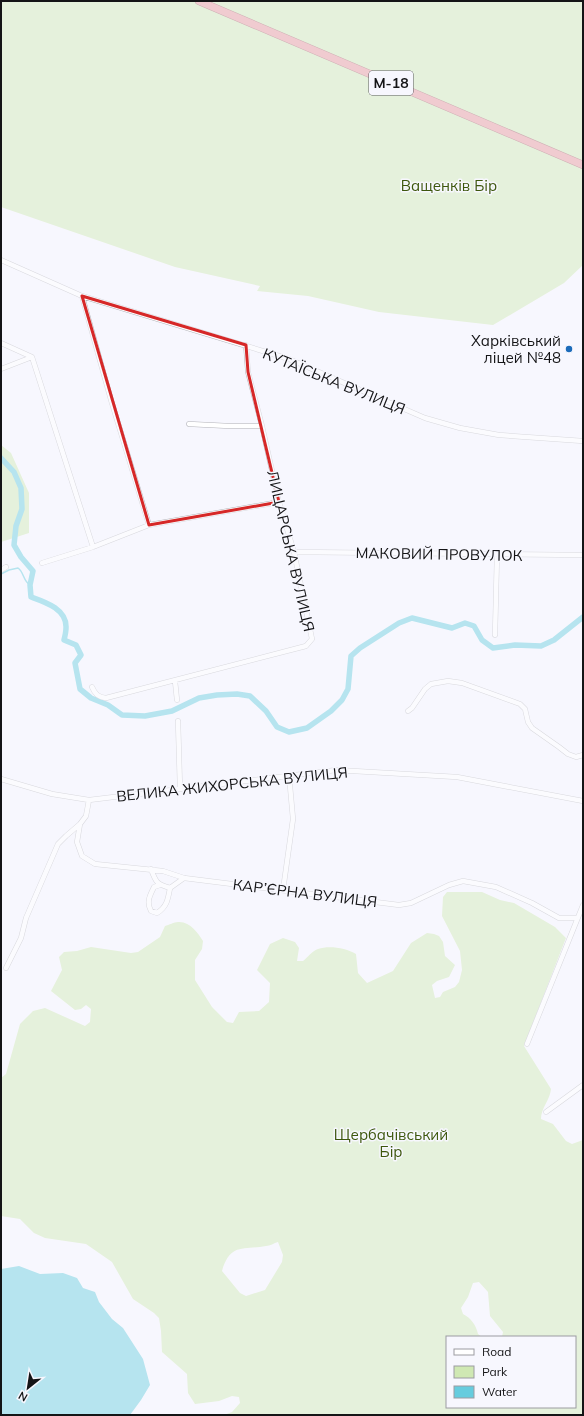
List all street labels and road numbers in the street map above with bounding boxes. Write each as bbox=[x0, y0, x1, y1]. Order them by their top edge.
road number: М-18 bbox=[369, 71, 413, 95]
street label: КУТАЇСЬКА ВУЛИЦЯ bbox=[260, 344, 408, 418]
street label: ЛИЦАРСЬКА ВУЛИЦЯ bbox=[263, 468, 319, 634]
street label: МАКОВИЙ ПРОВУЛОК bbox=[355, 543, 523, 565]
street label: ВЕЛИКА ЖИХОРСЬКА ВУЛИЦЯ bbox=[115, 762, 349, 806]
street label: КАР’ЄРНА ВУЛИЦЯ bbox=[232, 875, 378, 911]

